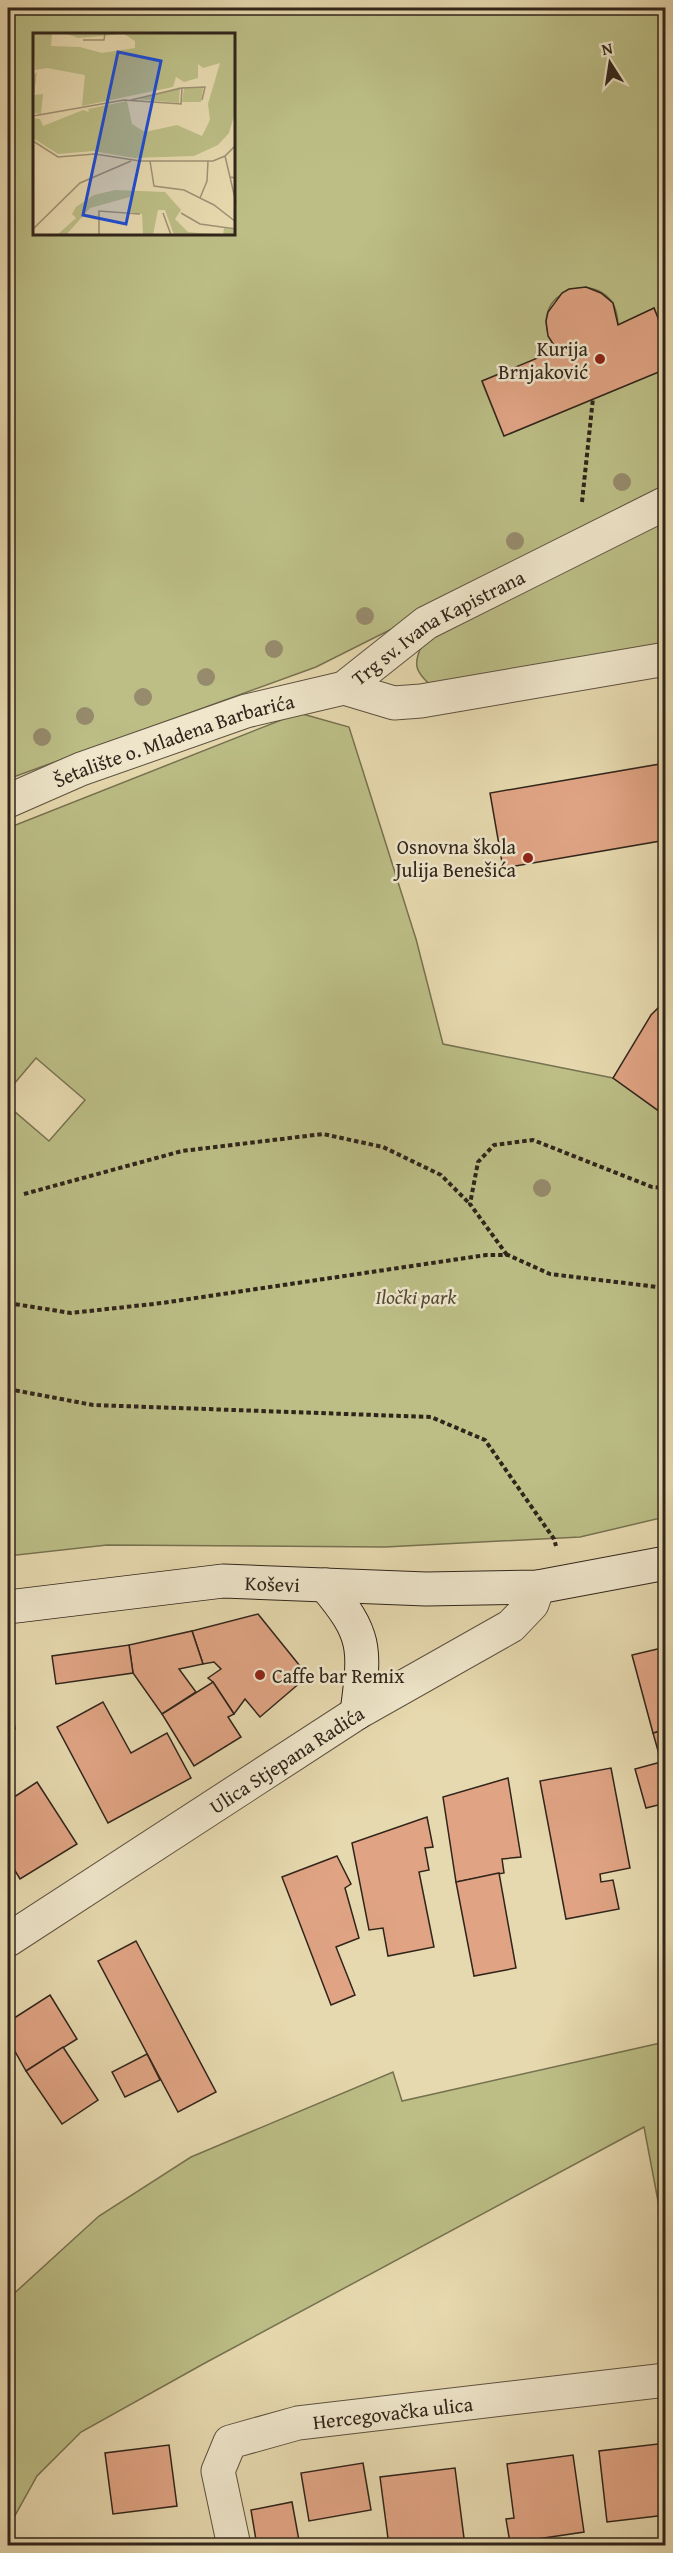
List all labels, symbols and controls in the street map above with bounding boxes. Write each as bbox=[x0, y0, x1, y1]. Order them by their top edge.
inset map bbox=[33, 33, 236, 236]
north arrow bbox=[580, 33, 640, 93]
text: N bbox=[599, 35, 615, 61]
place label: Kurija Brnjaković bbox=[498, 334, 589, 386]
marker: Kurija Brnjaković bbox=[593, 352, 607, 366]
street label: Trg sv. Ivana Kapistrana bbox=[345, 561, 530, 692]
street label: Šetalište o. Mladena Barbarića bbox=[48, 686, 297, 794]
place label: Osnovna škola Julija Benešića bbox=[392, 832, 517, 884]
marker: Osnovna škola Julija Benešića bbox=[521, 851, 535, 865]
park label: Iločki park bbox=[376, 1282, 457, 1311]
street label: Koševi bbox=[244, 1567, 301, 1599]
place label: Caffe bar Remix bbox=[272, 1661, 405, 1690]
marker: Caffe bar Remix bbox=[253, 1668, 267, 1682]
street label: Ulica Stjepana Radića bbox=[203, 1697, 369, 1820]
street label: Hercegovačka ulica bbox=[311, 2388, 475, 2436]

